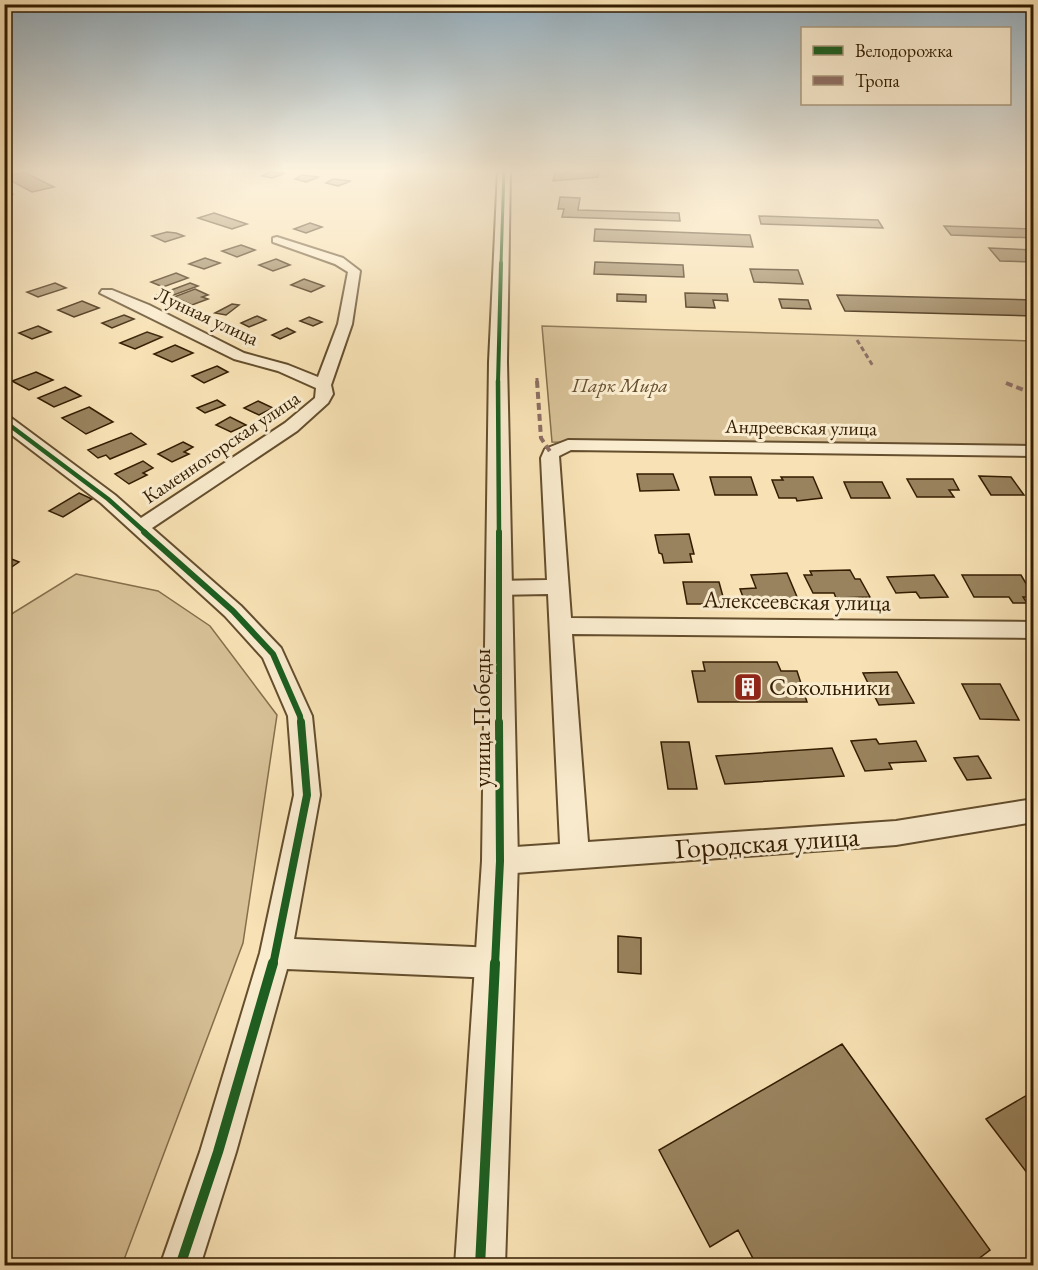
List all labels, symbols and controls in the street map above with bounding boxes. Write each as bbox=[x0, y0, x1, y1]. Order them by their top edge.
legend bbox=[801, 27, 1011, 105]
text: Велодорожка bbox=[855, 39, 954, 62]
text: Тропа bbox=[855, 69, 901, 92]
street label: Лунная улица bbox=[151, 281, 263, 351]
park label: Парк Мира bbox=[571, 372, 668, 398]
street label: Каменногорская улица bbox=[137, 385, 305, 509]
street label: Андреевская улица bbox=[724, 413, 877, 441]
street label: Алексеевская улица bbox=[702, 583, 892, 618]
street label: улица Победы bbox=[466, 648, 497, 787]
building icon: Сокольники bbox=[732, 671, 764, 703]
place label: Сокольники bbox=[769, 671, 891, 702]
street label: Городская улица bbox=[674, 818, 861, 866]

